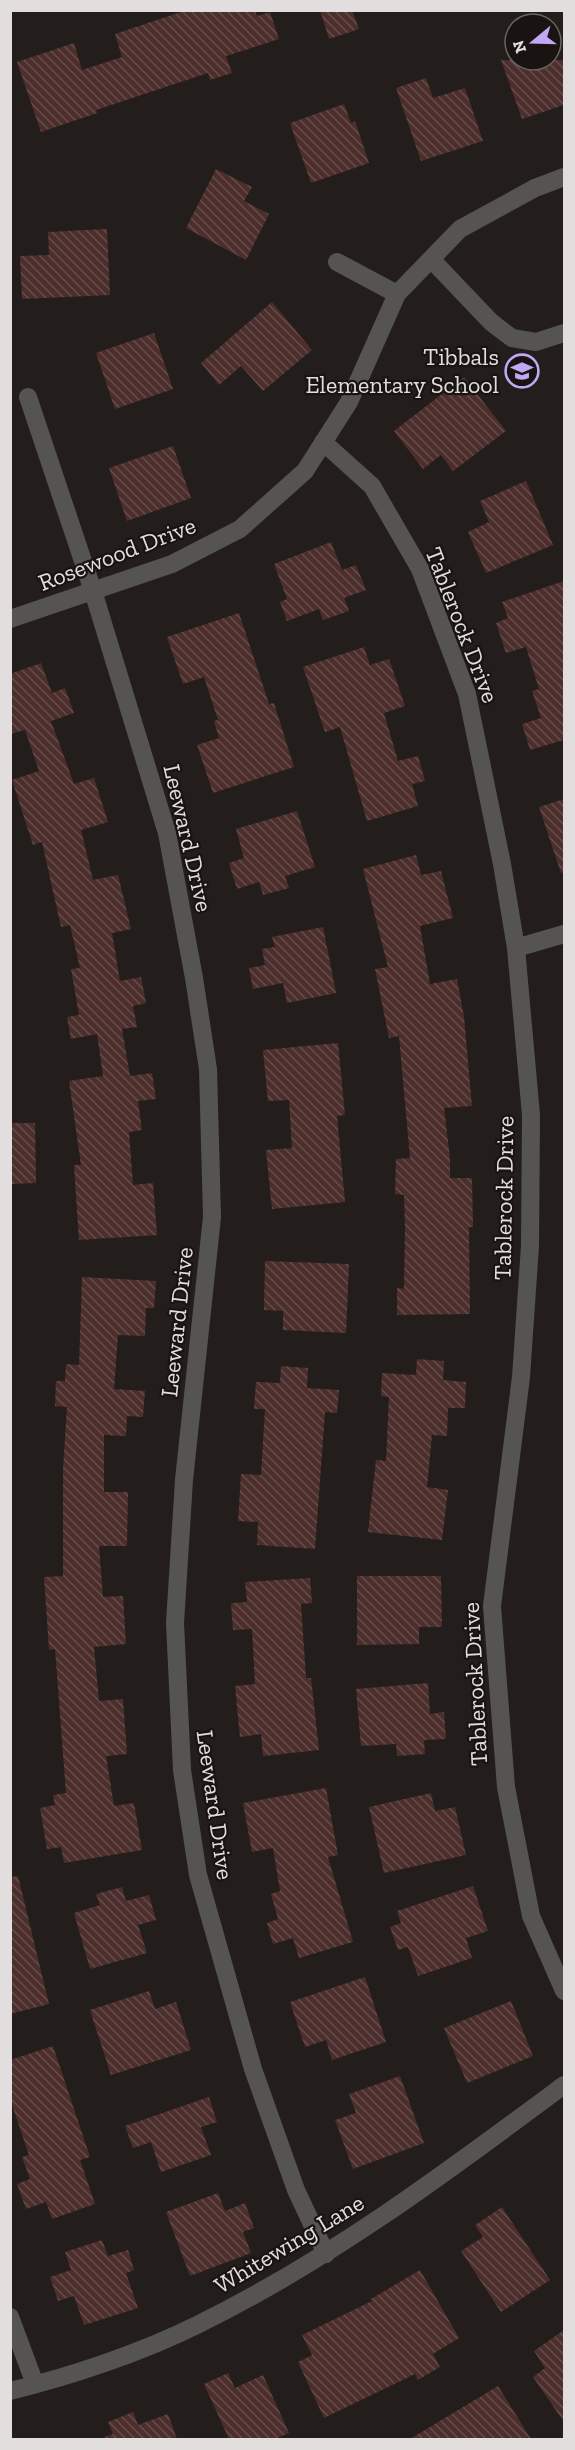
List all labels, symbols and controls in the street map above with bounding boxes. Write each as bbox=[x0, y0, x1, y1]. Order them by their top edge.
north arrow bbox=[503, 12, 563, 72]
text: N bbox=[508, 38, 530, 56]
place label: Tibbals Elementary School bbox=[305, 342, 499, 399]
school or university icon: Tibbals Elementary School bbox=[504, 353, 540, 389]
street label: Rosewood Drive bbox=[34, 510, 200, 597]
street label: Tablerock Drive bbox=[420, 543, 505, 707]
street label: Leeward Drive bbox=[157, 761, 220, 915]
street label: Tablerock Drive bbox=[488, 1116, 519, 1280]
street label: Leeward Drive bbox=[154, 1246, 199, 1398]
street label: Tablerock Drive bbox=[456, 1601, 493, 1767]
street label: Leeward Drive bbox=[191, 1728, 240, 1882]
street label: Whitewing Lane bbox=[209, 2187, 369, 2300]

